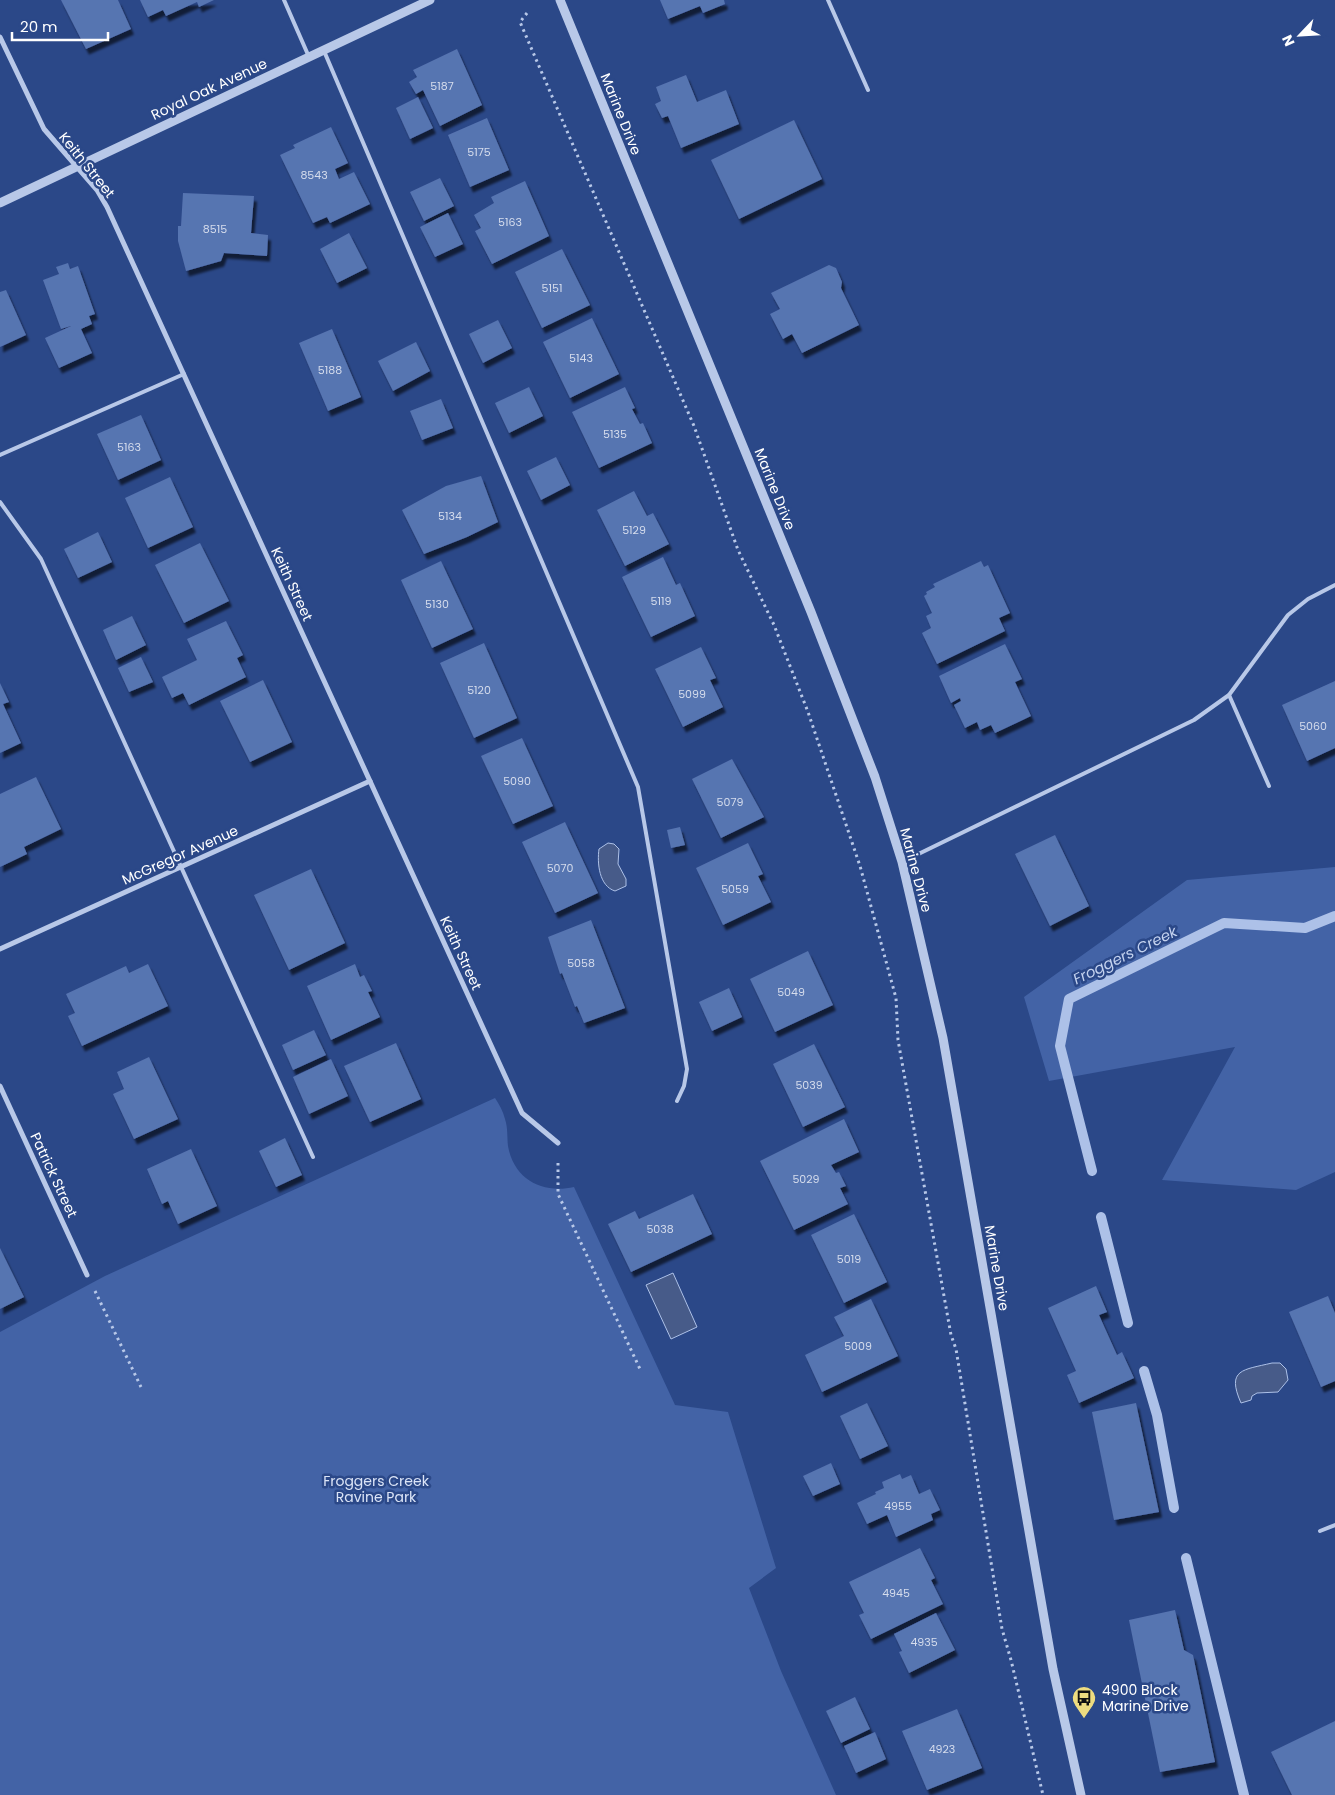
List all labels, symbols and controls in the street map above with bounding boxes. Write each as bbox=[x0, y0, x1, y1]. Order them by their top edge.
scale bar bbox=[12, 10, 109, 42]
north arrow bbox=[1275, 10, 1325, 60]
text: 20 m bbox=[20, 16, 58, 37]
text: N bbox=[1277, 31, 1300, 49]
street label: Royal Oak Avenue bbox=[148, 53, 271, 125]
street label: Marine Drive bbox=[595, 70, 647, 158]
house number: 5187 bbox=[430, 78, 454, 94]
street label: Keith Street bbox=[54, 128, 120, 202]
house number: 5175 bbox=[467, 144, 491, 160]
house number: 8543 bbox=[300, 167, 328, 183]
house number: 5163 bbox=[498, 214, 522, 230]
house number: 8515 bbox=[203, 221, 227, 237]
house number: 5151 bbox=[542, 280, 562, 296]
house number: 5143 bbox=[569, 350, 593, 366]
house number: 5188 bbox=[318, 362, 342, 378]
house number: 5135 bbox=[603, 426, 627, 442]
house number: 5163 bbox=[117, 439, 141, 455]
street label: Marine Drive bbox=[749, 445, 801, 533]
house number: 5134 bbox=[438, 508, 462, 524]
house number: 5129 bbox=[622, 522, 646, 538]
street label: Keith Street bbox=[266, 544, 318, 624]
house number: 5119 bbox=[651, 593, 672, 609]
house number: 5130 bbox=[425, 596, 449, 612]
house number: 5120 bbox=[467, 682, 491, 698]
house number: 5099 bbox=[678, 686, 706, 702]
house number: 5060 bbox=[1299, 718, 1327, 734]
house number: 5090 bbox=[503, 773, 531, 789]
house number: 5079 bbox=[717, 794, 743, 810]
street label: McGregor Avenue bbox=[119, 820, 242, 890]
street label: Marine Drive bbox=[895, 826, 937, 915]
house number: 5070 bbox=[547, 860, 573, 876]
house number: 5059 bbox=[721, 881, 749, 897]
street label: Keith Street bbox=[435, 913, 487, 993]
water label: Froggers Creek bbox=[1069, 920, 1182, 989]
house number: 5058 bbox=[567, 955, 595, 971]
house number: 5049 bbox=[777, 984, 805, 1000]
house number: 5039 bbox=[795, 1077, 823, 1093]
street label: Patrick Street bbox=[26, 1129, 82, 1221]
house number: 5029 bbox=[792, 1171, 820, 1187]
house number: 5038 bbox=[646, 1221, 674, 1237]
street label: Marine Drive bbox=[980, 1224, 1014, 1313]
house number: 5019 bbox=[837, 1251, 861, 1267]
house number: 5009 bbox=[844, 1338, 872, 1354]
park label: Froggers Creek Ravine Park bbox=[323, 1471, 430, 1507]
house number: 4955 bbox=[884, 1498, 912, 1514]
house number: 4945 bbox=[882, 1585, 910, 1601]
house number: 4935 bbox=[910, 1634, 938, 1650]
place label: 4900 Block Marine Drive bbox=[1102, 1680, 1189, 1716]
bus stop icon: 4900 Block Marine Drive bbox=[1071, 1685, 1097, 1719]
house number: 4923 bbox=[929, 1741, 955, 1757]

